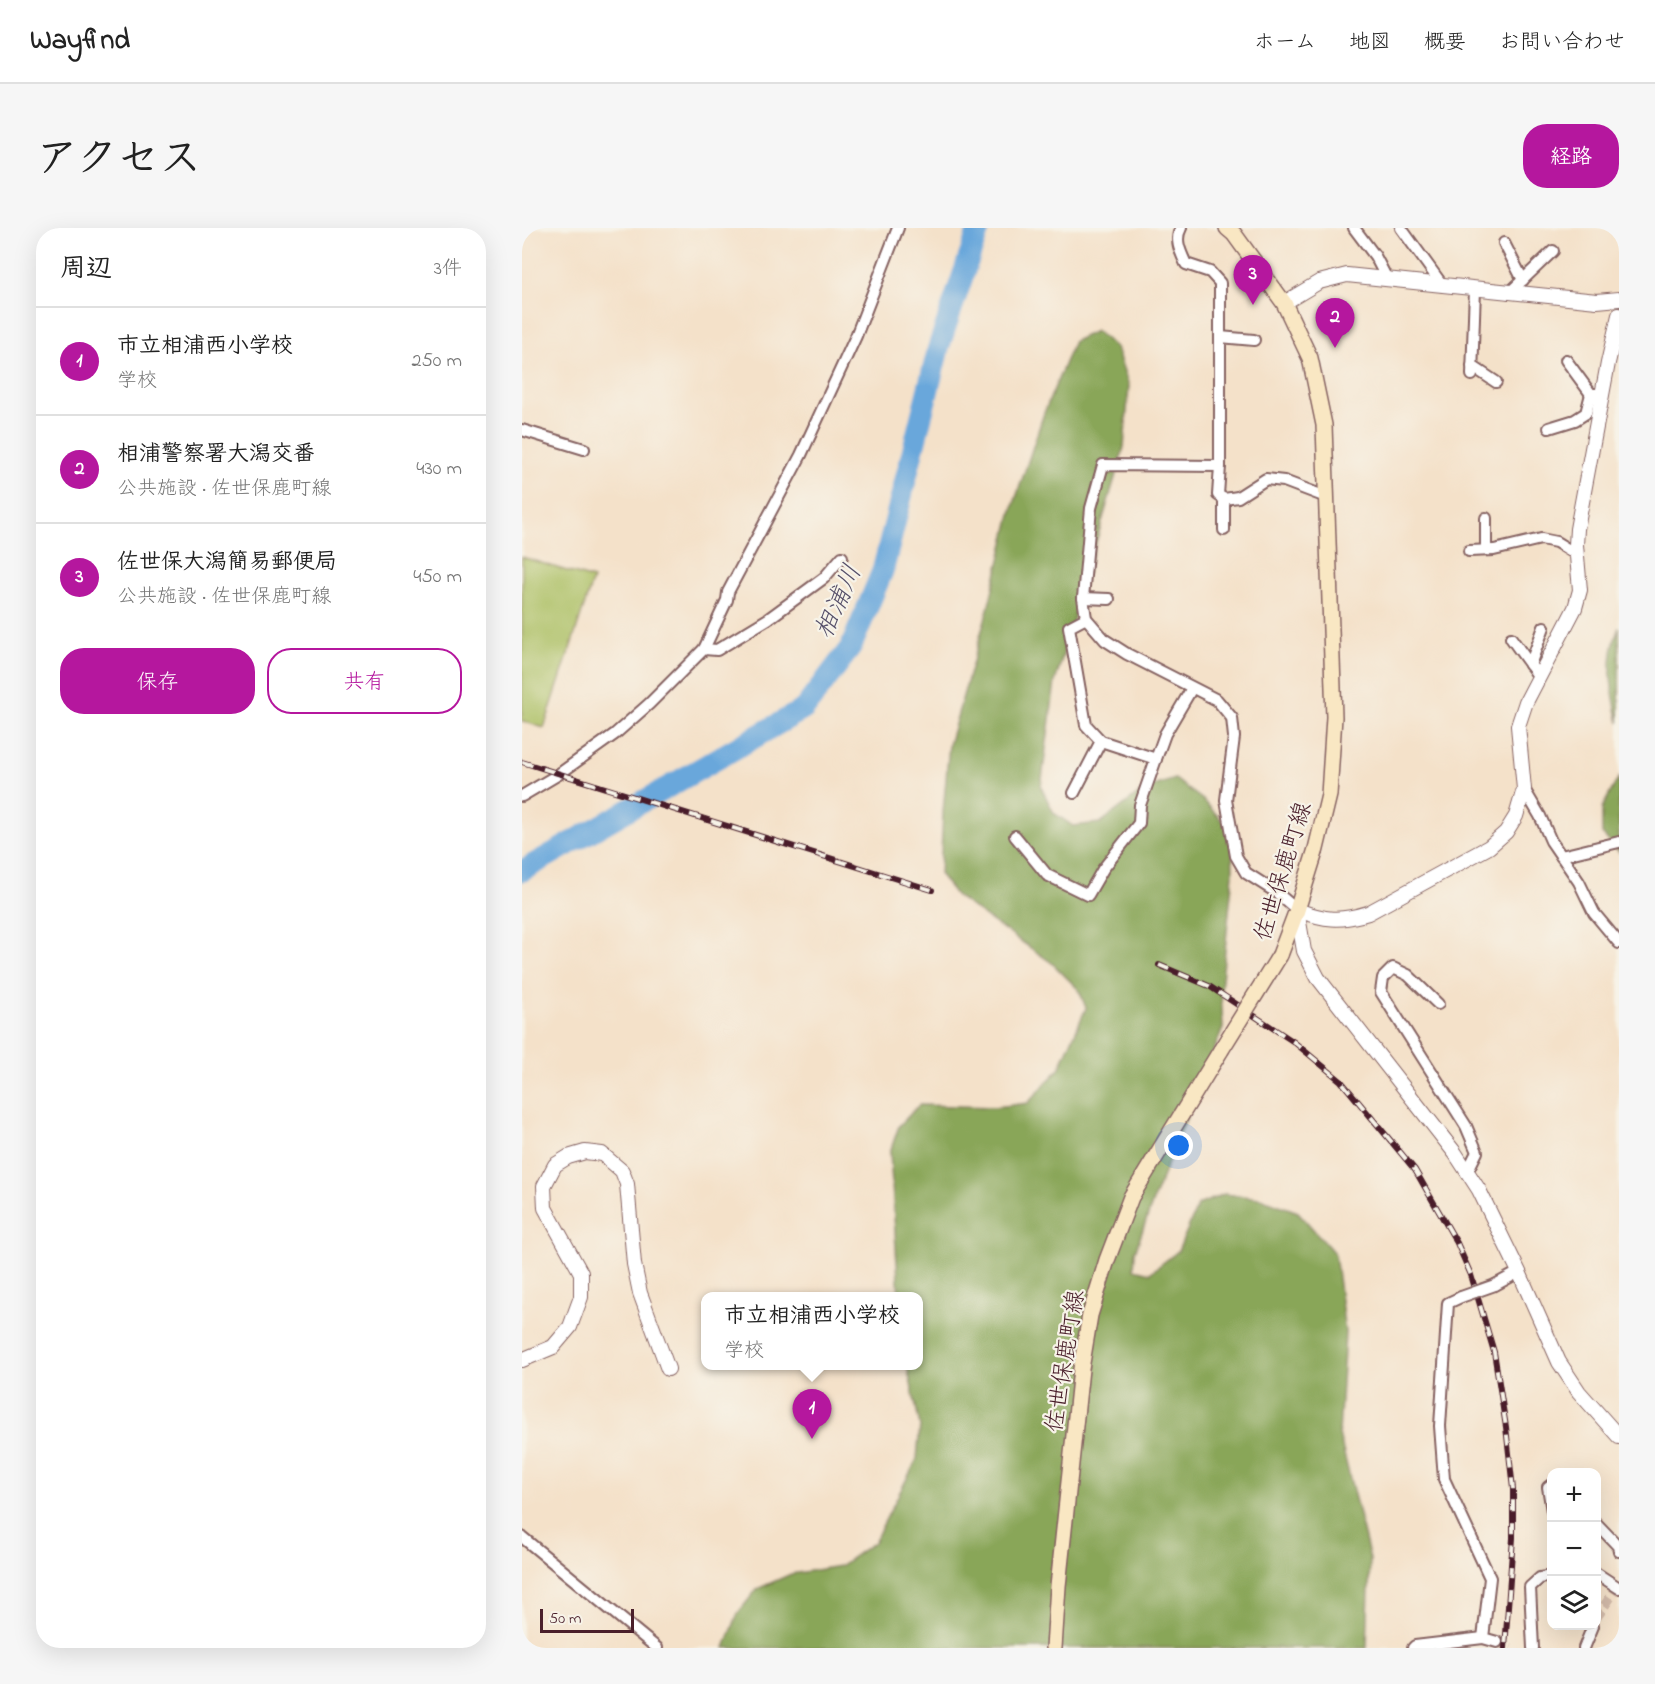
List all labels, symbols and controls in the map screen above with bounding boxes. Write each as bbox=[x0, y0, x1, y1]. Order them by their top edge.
text: Wayfind bbox=[30, 21, 130, 62]
text: ホーム bbox=[1254, 28, 1316, 58]
text: 地図 bbox=[1349, 28, 1391, 58]
text: 概要 bbox=[1424, 28, 1466, 58]
text: お問い合わせ bbox=[1499, 28, 1625, 58]
button: 経路 bbox=[1523, 124, 1619, 188]
text: アクセス bbox=[36, 130, 201, 191]
text: 周辺 bbox=[60, 251, 112, 289]
text: 3件 bbox=[434, 255, 462, 284]
pin: 3 bbox=[1234, 256, 1272, 305]
pin: 2 bbox=[1316, 298, 1354, 348]
text: 市立相浦西小学校 bbox=[117, 331, 293, 363]
text: 1 bbox=[76, 347, 83, 376]
text: 250 m bbox=[411, 347, 462, 376]
text: 学校 bbox=[117, 367, 157, 396]
text: 相浦警察署大潟交番 bbox=[117, 439, 315, 471]
text: 2 bbox=[75, 455, 84, 484]
text: 430 m bbox=[416, 455, 462, 484]
text: 公共施設 · 佐世保鹿町線 bbox=[117, 475, 331, 504]
text: 佐世保大潟簡易郵便局 bbox=[117, 547, 337, 579]
water label: 相浦川 bbox=[807, 559, 873, 646]
text: 3 bbox=[75, 563, 84, 592]
text: 450 m bbox=[413, 563, 462, 592]
text: 公共施設 · 佐世保鹿町線 bbox=[117, 583, 331, 612]
button: 保存 bbox=[60, 648, 255, 714]
button: 共有 bbox=[267, 648, 462, 714]
street label: 佐世保鹿町線 bbox=[1247, 798, 1322, 946]
your location bbox=[1164, 1131, 1193, 1160]
street label: 佐世保鹿町線 bbox=[1038, 1288, 1095, 1435]
popup bbox=[701, 1292, 923, 1370]
text: 市立相浦西小学校 bbox=[724, 1301, 900, 1333]
text: 学校 bbox=[724, 1337, 764, 1366]
pin: 1 bbox=[792, 1390, 832, 1439]
map controls bbox=[1547, 1468, 1601, 1630]
button: + bbox=[1547, 1468, 1601, 1522]
button: − bbox=[1547, 1522, 1601, 1576]
button: layers bbox=[1547, 1576, 1601, 1630]
scale bar bbox=[540, 1606, 634, 1634]
text: 50 m bbox=[549, 1607, 581, 1631]

